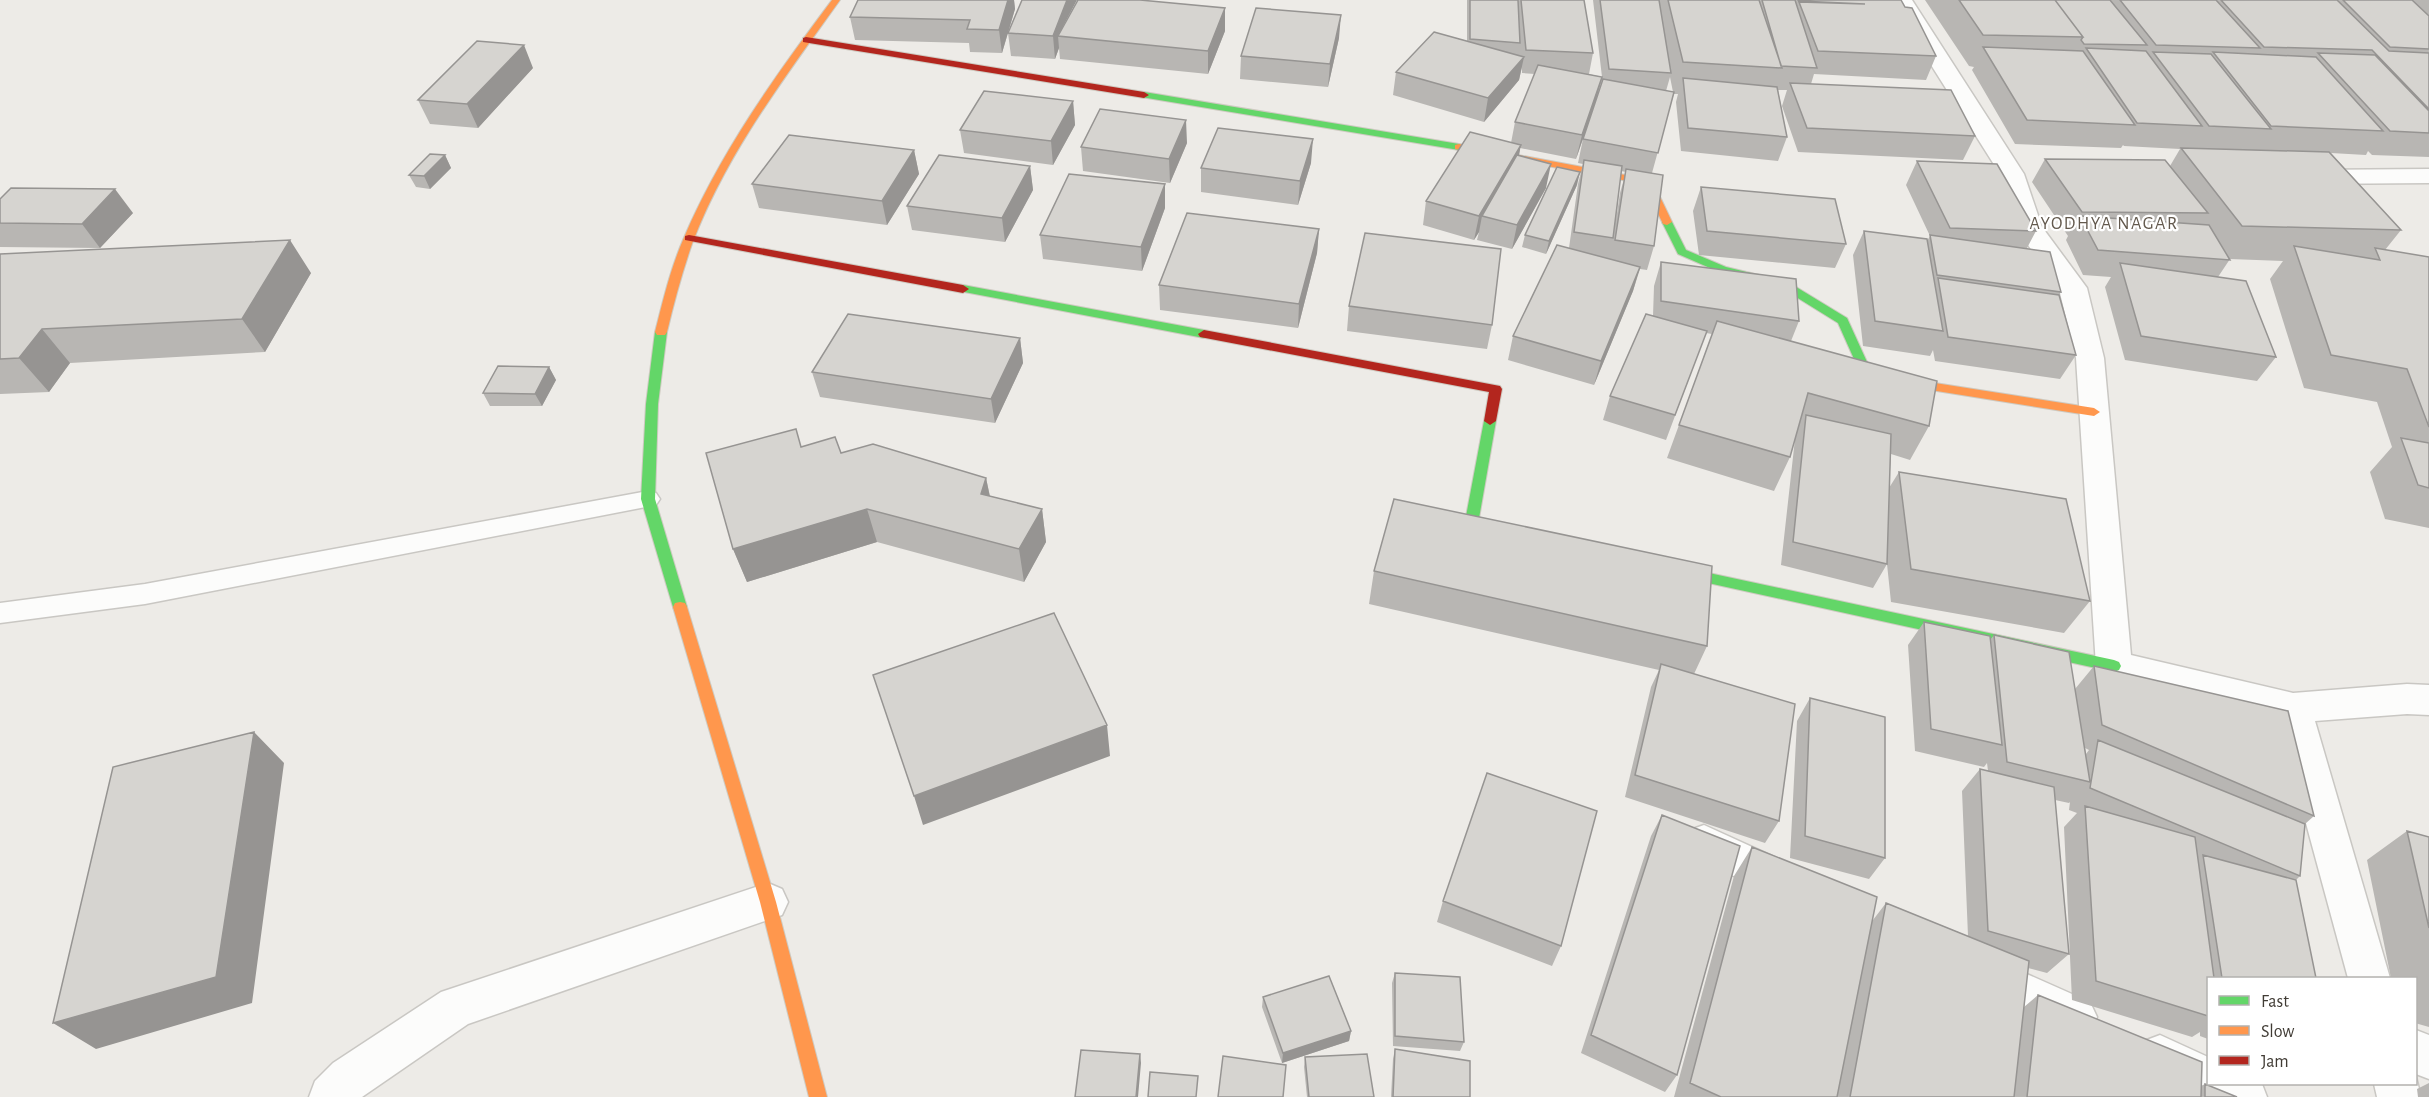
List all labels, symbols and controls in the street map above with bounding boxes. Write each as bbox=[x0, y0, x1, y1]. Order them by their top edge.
district label: AYODHYA NAGAR bbox=[2030, 215, 2178, 233]
legend bbox=[2207, 977, 2417, 1085]
text: Fast bbox=[2261, 993, 2289, 1011]
text: Slow bbox=[2261, 1023, 2294, 1041]
text: Jam bbox=[2261, 1053, 2289, 1071]

